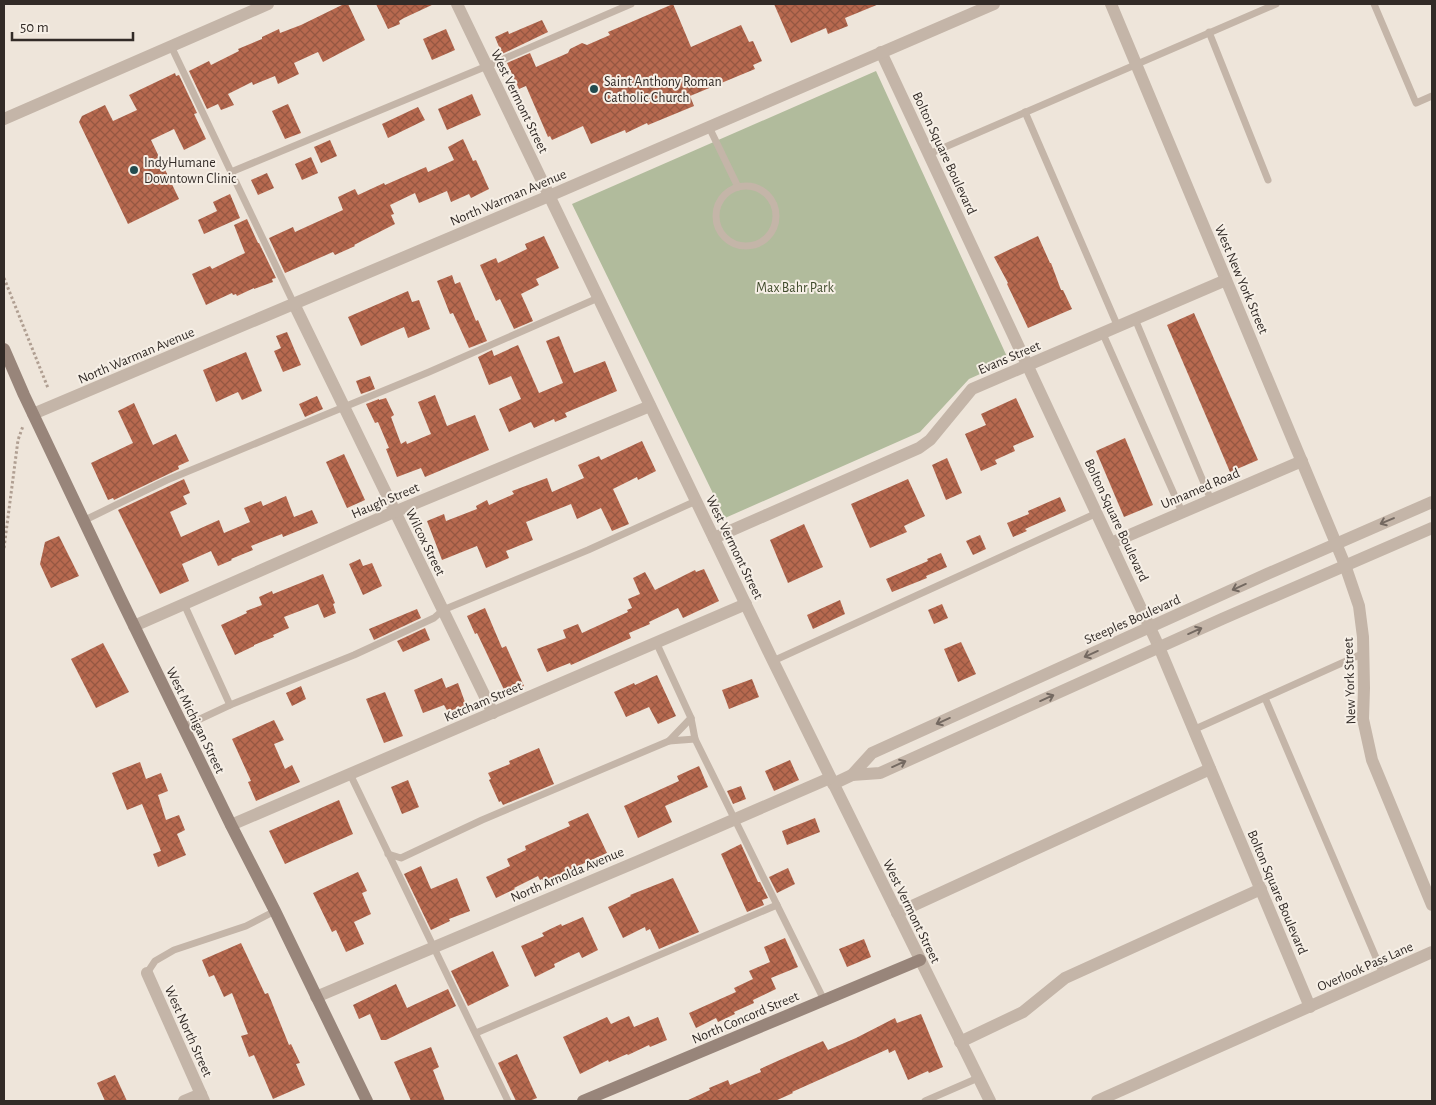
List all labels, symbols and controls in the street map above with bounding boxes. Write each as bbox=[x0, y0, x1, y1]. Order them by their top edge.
scale bar bbox=[12, 10, 134, 42]
text: 50 m bbox=[20, 20, 49, 35]
street label: West Vermont Street bbox=[488, 47, 550, 156]
place label: Saint Anthony Roman Catholic Church bbox=[604, 75, 722, 105]
marker: Saint Anthony Roman Catholic Church bbox=[588, 83, 600, 95]
street label: Bolton Square Boulevard bbox=[910, 90, 979, 217]
place label: IndyHumane Downtown Clinic bbox=[144, 156, 237, 186]
marker: IndyHumane Downtown Clinic bbox=[128, 164, 140, 176]
street label: North Warman Avenue bbox=[448, 167, 569, 229]
street label: West New York Street bbox=[1212, 223, 1271, 337]
park label: Max Bahr Park bbox=[756, 281, 835, 295]
street label: North Warman Avenue bbox=[76, 325, 197, 387]
street label: Evans Street bbox=[976, 338, 1043, 377]
street label: Bolton Square Boulevard bbox=[1082, 457, 1151, 584]
street label: Unnamed Road bbox=[1159, 466, 1242, 512]
street label: Haugh Street bbox=[349, 480, 422, 521]
street label: West Vermont Street bbox=[703, 493, 765, 602]
street label: Wilcox Street bbox=[403, 507, 448, 579]
one-way arrow bbox=[1380, 518, 1395, 527]
one-way arrow bbox=[1232, 582, 1247, 592]
street label: Steeples Boulevard bbox=[1082, 592, 1182, 647]
one-way arrow bbox=[1187, 626, 1202, 635]
street label: New York Street bbox=[1341, 637, 1359, 725]
one-way arrow bbox=[1084, 649, 1099, 659]
street label: West Michigan Street bbox=[163, 665, 227, 776]
street label: Ketcham Street bbox=[442, 679, 525, 725]
one-way arrow bbox=[1039, 692, 1054, 702]
one-way arrow bbox=[936, 717, 951, 726]
one-way arrow bbox=[891, 759, 906, 769]
street label: Bolton Square Boulevard bbox=[1245, 828, 1310, 957]
street label: North Arnolda Avenue bbox=[509, 845, 626, 905]
street label: West Vermont Street bbox=[880, 857, 942, 966]
street label: Overlook Pass Lane bbox=[1315, 939, 1415, 994]
street label: West North Street bbox=[162, 984, 215, 1079]
street label: North Concord Street bbox=[690, 989, 801, 1047]

